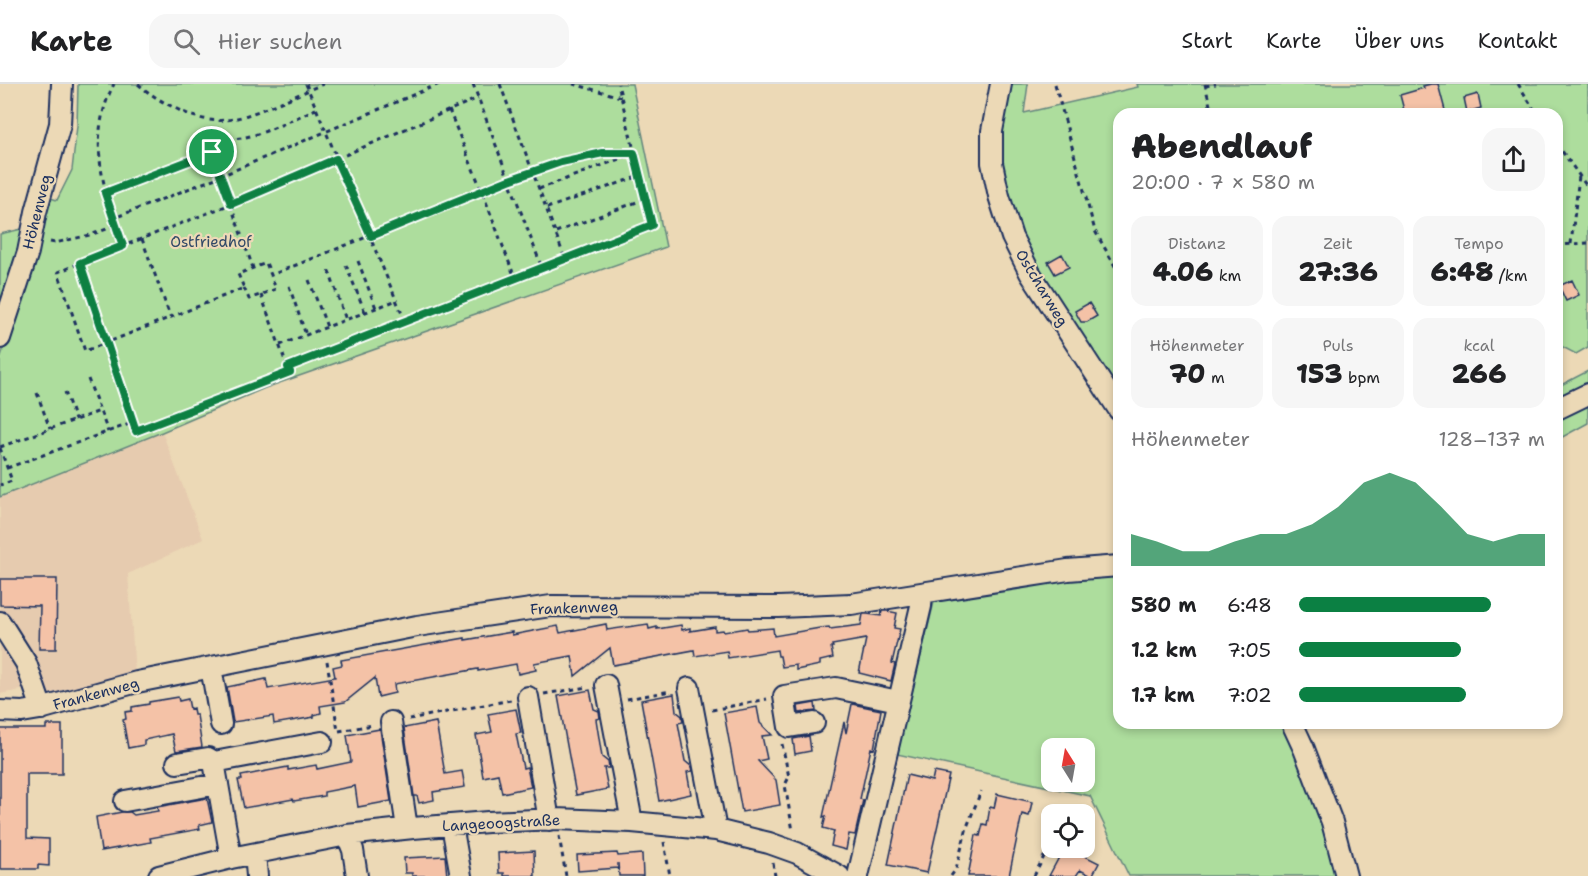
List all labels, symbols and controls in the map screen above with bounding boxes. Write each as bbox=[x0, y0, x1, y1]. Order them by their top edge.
search box bbox=[149, 14, 569, 68]
text: Karte bbox=[30, 22, 113, 60]
icon: search bbox=[170, 25, 203, 58]
text: Hier suchen bbox=[218, 27, 342, 56]
text: Start bbox=[1182, 27, 1233, 55]
text: Karte bbox=[1266, 27, 1322, 55]
text: Über uns bbox=[1355, 27, 1445, 55]
text: Kontakt bbox=[1478, 27, 1558, 55]
text: Abendlauf bbox=[1131, 124, 1313, 169]
pin bbox=[186, 126, 237, 177]
button: share bbox=[1482, 128, 1545, 191]
icon: arrive bbox=[195, 135, 228, 168]
text: 20:00 · 7 × 580 m bbox=[1131, 169, 1315, 195]
street label: Höhenweg bbox=[18, 172, 56, 252]
park label: Ostfriedhof bbox=[170, 232, 252, 252]
text: Distanz bbox=[1168, 233, 1226, 254]
text: Zeit bbox=[1323, 233, 1353, 254]
text: Tempo bbox=[1454, 233, 1504, 254]
street label: Ostcharweg bbox=[1011, 246, 1073, 330]
text: 4.06 bbox=[1153, 254, 1213, 289]
text: 27:36 bbox=[1298, 254, 1378, 289]
text: 6:48 bbox=[1431, 254, 1493, 289]
text: km bbox=[1213, 265, 1241, 286]
text: /km bbox=[1493, 265, 1527, 286]
text: Höhenmeter bbox=[1149, 335, 1245, 356]
text: Puls bbox=[1322, 335, 1354, 356]
text: kcal bbox=[1463, 335, 1495, 356]
text: 70 bbox=[1169, 356, 1206, 391]
text: 153 bbox=[1296, 356, 1342, 391]
text: 266 bbox=[1452, 356, 1506, 391]
text: m bbox=[1206, 367, 1225, 388]
text: bpm bbox=[1342, 367, 1380, 388]
text: Höhenmeter bbox=[1131, 426, 1250, 452]
text: 128–137 m bbox=[1439, 426, 1545, 452]
text: 580 m bbox=[1131, 592, 1196, 618]
text: 6:48 bbox=[1227, 592, 1272, 618]
street label: Frankenweg bbox=[530, 596, 618, 620]
text: 1.2 km bbox=[1131, 637, 1197, 663]
text: 7:05 bbox=[1227, 637, 1271, 663]
street label: Frankenweg bbox=[51, 673, 141, 715]
text: 1.7 km bbox=[1131, 682, 1195, 708]
text: 7:02 bbox=[1227, 682, 1272, 708]
north arrow bbox=[1041, 738, 1095, 792]
map controls bbox=[1041, 738, 1095, 858]
button: locate bbox=[1041, 804, 1095, 858]
street label: Langeoogstraße bbox=[441, 810, 561, 836]

